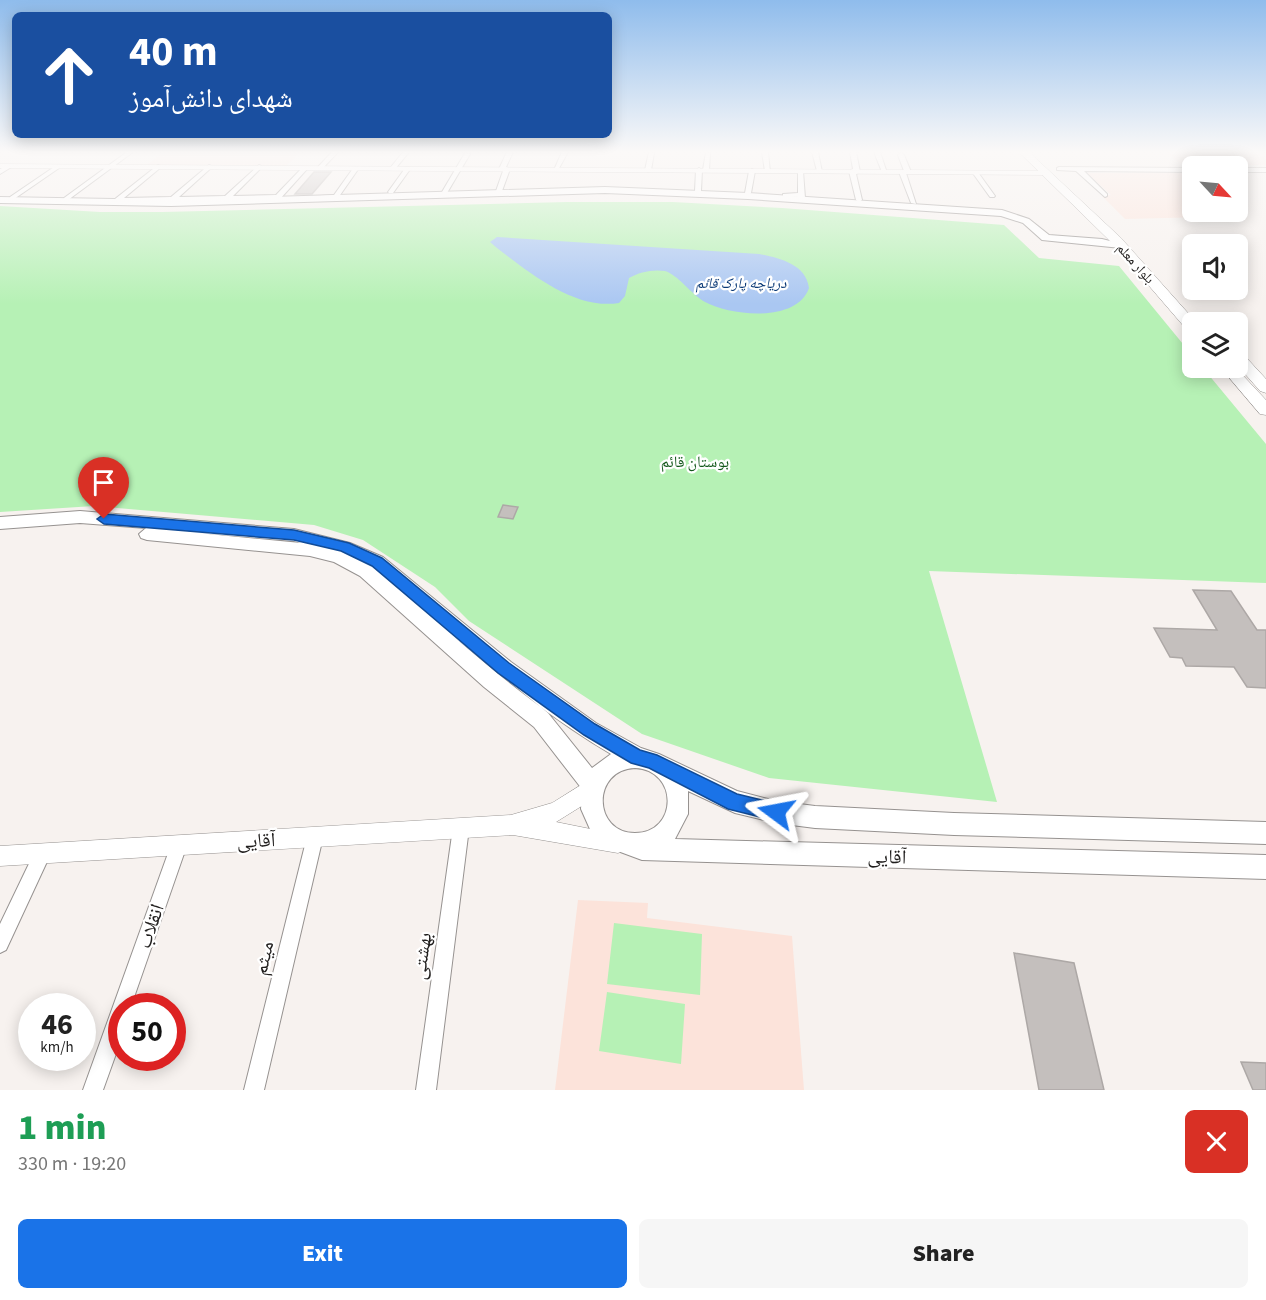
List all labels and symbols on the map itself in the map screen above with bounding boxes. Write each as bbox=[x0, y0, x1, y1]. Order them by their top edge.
north arrow bbox=[1182, 156, 1248, 222]
street label: بلوار معلم bbox=[1112, 239, 1159, 288]
water label: دریاچه پارک قائم bbox=[696, 273, 787, 294]
park label: بوستان قائم bbox=[661, 451, 729, 473]
pin bbox=[78, 457, 129, 519]
position arrow bbox=[744, 780, 808, 844]
street label: آقایی bbox=[236, 826, 277, 856]
street label: آقایی bbox=[867, 842, 908, 872]
street label: انقلاب bbox=[130, 900, 172, 952]
street label: بهشتی bbox=[405, 931, 439, 982]
street label: میثم bbox=[246, 938, 281, 978]
speed limit sign: 50 bbox=[108, 993, 186, 1071]

